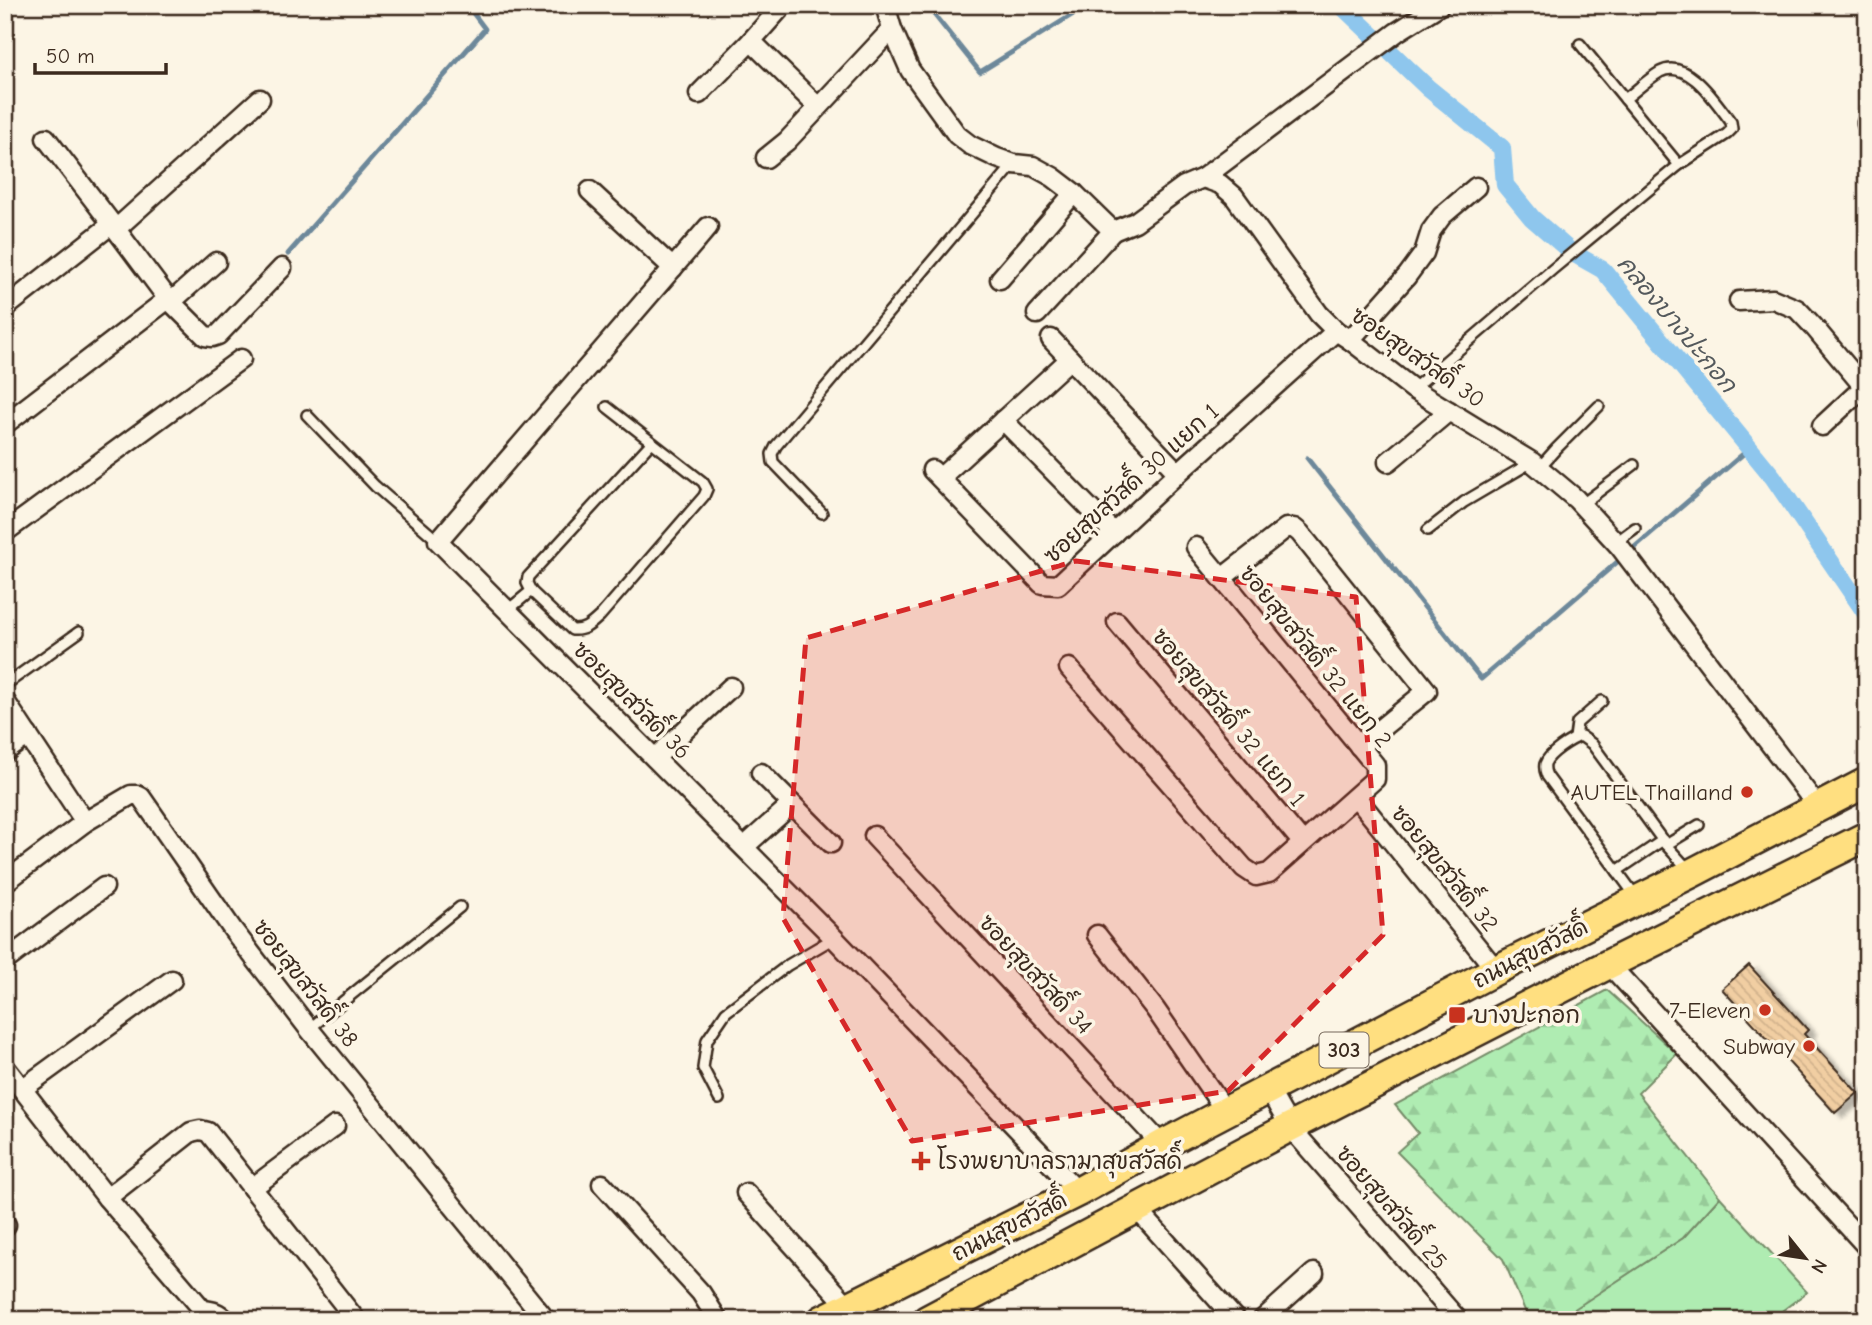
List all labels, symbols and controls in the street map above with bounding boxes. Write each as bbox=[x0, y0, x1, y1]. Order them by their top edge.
scale bar bbox=[35, 32, 166, 76]
text: 50 m bbox=[46, 44, 95, 68]
water label: คลองบางปะกอก bbox=[1612, 250, 1743, 399]
street label: ซอยสุขสวัสดิ์ 30 bbox=[1343, 294, 1495, 417]
street label: ซอยสุขสวัสดิ์ 30 แยก 1 bbox=[1032, 391, 1227, 572]
street label: ซอยสุขสวัสดิ์ 32 แยก 2 bbox=[1231, 554, 1404, 755]
street label: ซอยสุขสวัสดิ์ 32 แยก 1 bbox=[1143, 617, 1318, 814]
street label: ซอยสุขสวัสดิ์ 36 bbox=[564, 630, 702, 768]
place label: AUTEL Thailland bbox=[1570, 779, 1733, 806]
marker: AUTEL Thailland bbox=[1739, 784, 1755, 800]
street label: ซอยสุขสวัสดิ์ 32 bbox=[1382, 794, 1511, 939]
street label: ซอยสุขสวัสดิ์ 34 bbox=[970, 903, 1105, 1043]
street label: ถนนสุขสวัสดิ์ bbox=[1464, 905, 1594, 998]
street label: ซอยสุขสวัสดิ์ 38 bbox=[244, 908, 371, 1055]
place label: 7-Eleven bbox=[1669, 997, 1751, 1024]
place label: บางปะกอก bbox=[1473, 1002, 1580, 1029]
marker: 7-Eleven bbox=[1757, 1002, 1773, 1018]
marker: บางปะกอก bbox=[1447, 1005, 1467, 1025]
road number: 303 bbox=[1320, 1032, 1368, 1068]
place label: Subway bbox=[1723, 1033, 1796, 1060]
marker: Subway bbox=[1801, 1038, 1817, 1054]
street label: ซอยสุขสวัสดิ์ 25 bbox=[1327, 1134, 1460, 1278]
place label: โรงพยาบาลรามาสุขสวัสดิ์ bbox=[937, 1139, 1182, 1179]
marker: โรงพยาบาลรามาสุขสวัสดิ์ bbox=[911, 1151, 931, 1171]
street label: ถนนสุขสวัสดิ์ bbox=[943, 1178, 1073, 1271]
north arrow bbox=[1770, 1224, 1840, 1294]
text: N bbox=[1806, 1255, 1831, 1277]

